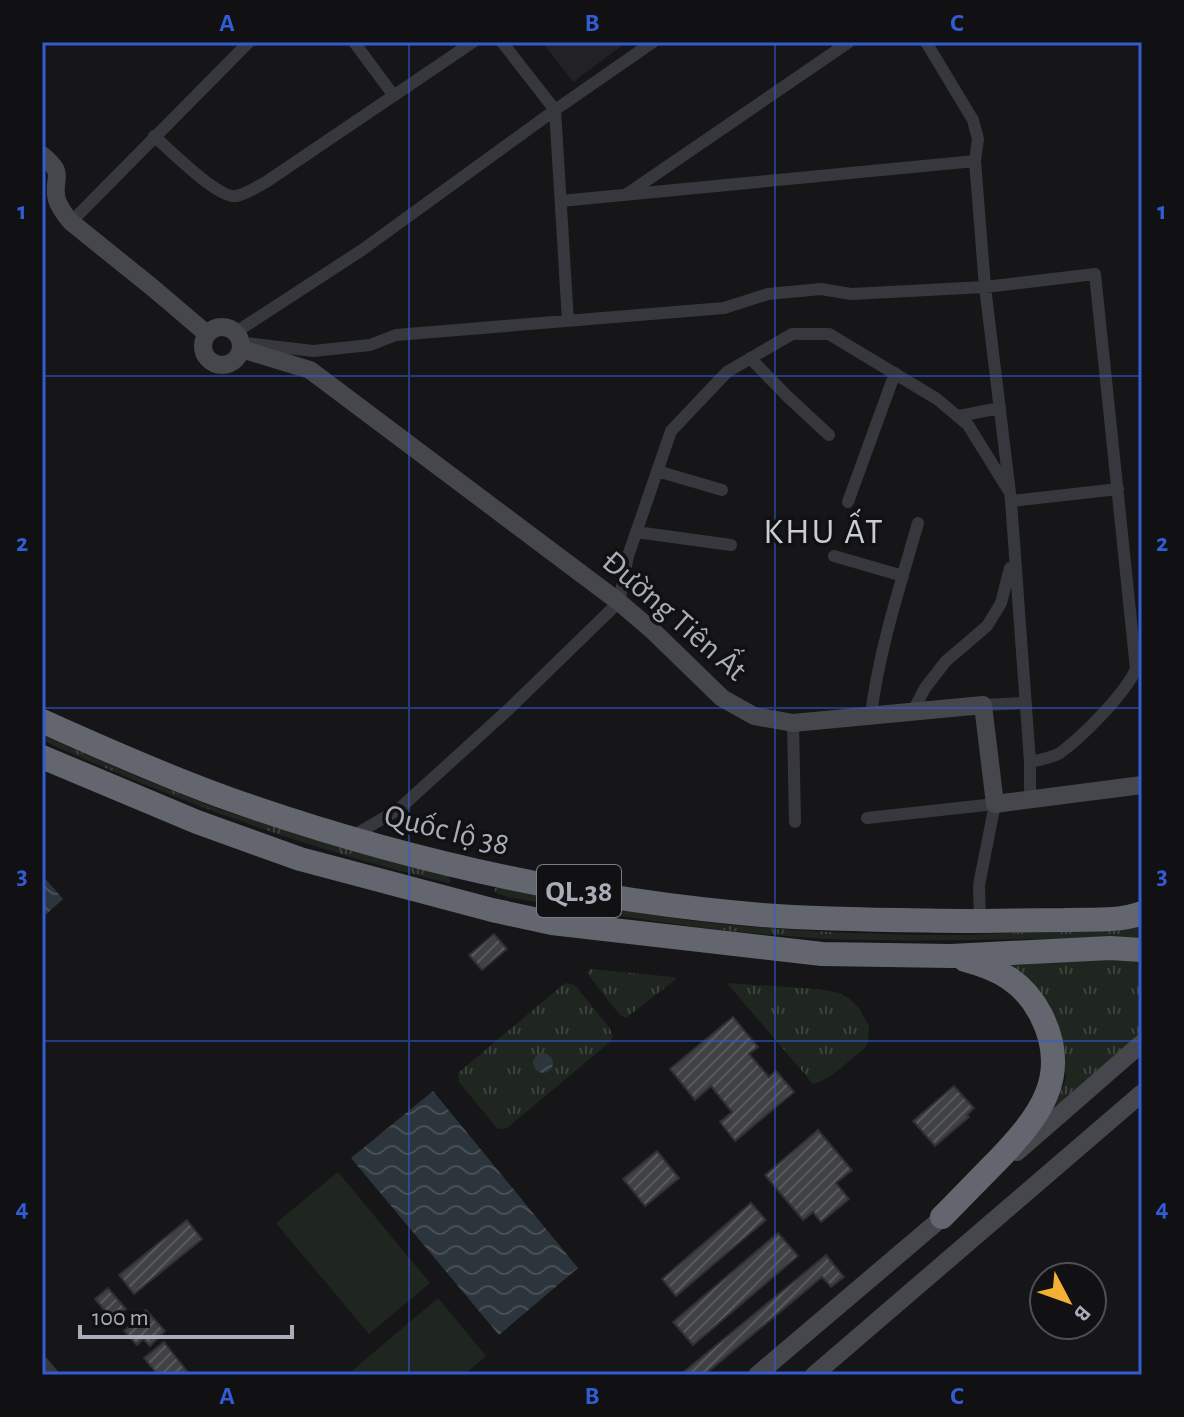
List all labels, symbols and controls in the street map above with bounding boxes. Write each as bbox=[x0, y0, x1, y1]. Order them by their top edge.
text: A bbox=[219, 10, 235, 36]
text: B bbox=[584, 10, 600, 36]
text: C bbox=[950, 10, 964, 36]
text: 1 bbox=[17, 198, 27, 224]
text: 1 bbox=[1157, 198, 1167, 224]
district label: KHU ẤT bbox=[763, 508, 885, 550]
text: 2 bbox=[16, 530, 28, 556]
text: 2 bbox=[1156, 530, 1168, 556]
street label: Đường Tiên Ất bbox=[596, 541, 756, 687]
street label: Quốc lộ 38 bbox=[381, 799, 512, 861]
text: 3 bbox=[16, 863, 28, 889]
text: 3 bbox=[1156, 863, 1168, 889]
road number: QL.38 bbox=[537, 865, 621, 917]
text: 4 bbox=[15, 1195, 29, 1221]
text: 4 bbox=[1155, 1195, 1169, 1221]
north arrow bbox=[1028, 1261, 1108, 1341]
scale bar bbox=[80, 1289, 292, 1339]
text: B bbox=[1070, 1301, 1095, 1326]
text: 100 m bbox=[92, 1306, 149, 1330]
text: A bbox=[219, 1383, 235, 1409]
text: B bbox=[584, 1383, 600, 1409]
text: C bbox=[950, 1383, 964, 1409]

